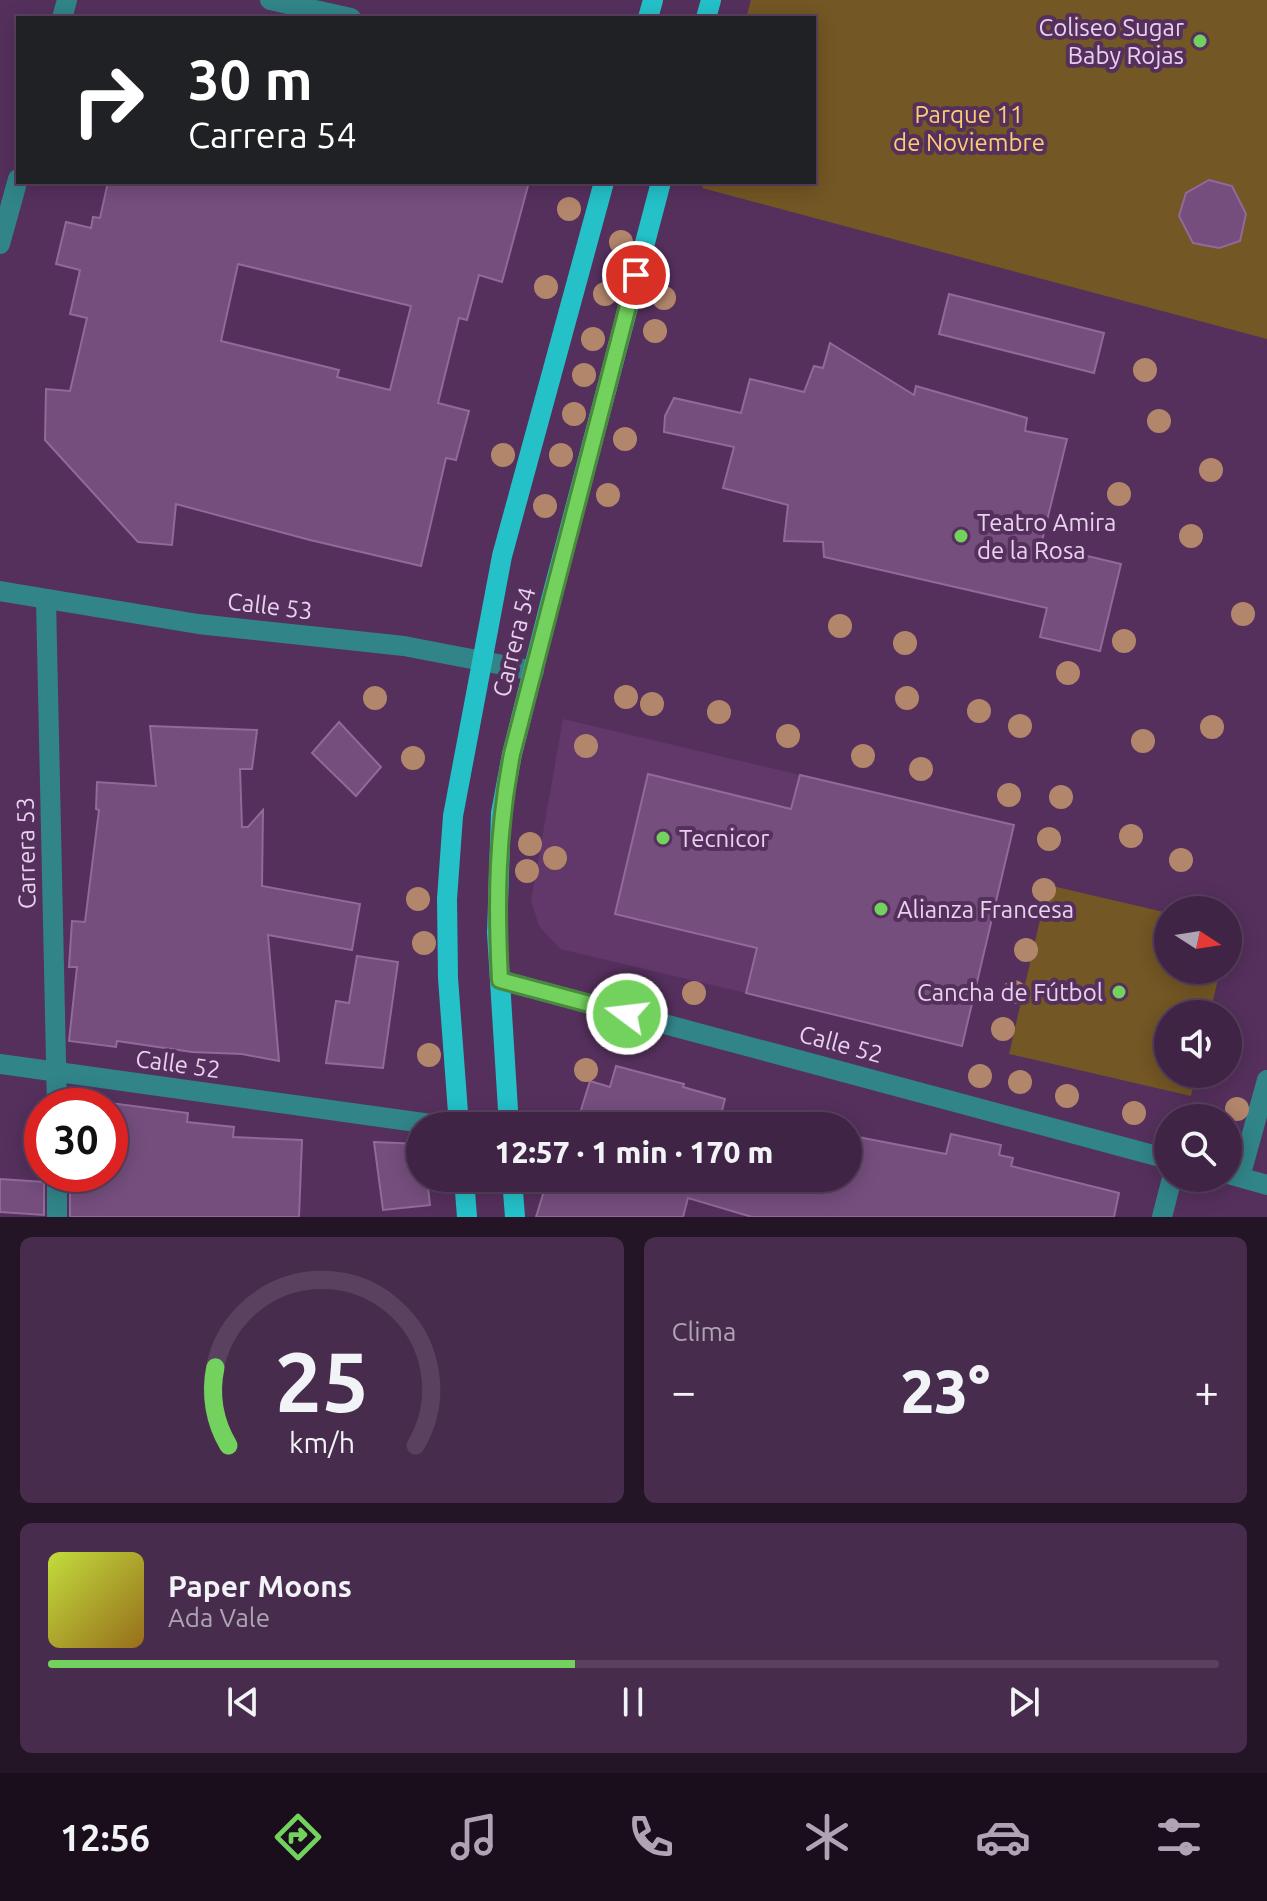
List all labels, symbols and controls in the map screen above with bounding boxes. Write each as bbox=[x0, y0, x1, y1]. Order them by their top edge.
place label: Coliseo Sugar Baby Rojas bbox=[1038, 14, 1184, 69]
marker: Coliseo Sugar Baby Rojas bbox=[1191, 32, 1209, 50]
icon: right bbox=[56, 48, 160, 152]
text: 30 m bbox=[188, 48, 313, 111]
park label: Parque 11 de Noviembre bbox=[893, 101, 1045, 156]
text: Carrera 54 bbox=[188, 114, 357, 155]
pin bbox=[602, 241, 670, 309]
icon: arrive bbox=[614, 253, 658, 297]
place label: Teatro Amira de la Rosa bbox=[977, 509, 1116, 564]
marker: Teatro Amira de la Rosa bbox=[952, 527, 970, 545]
street label: Carrera 54 bbox=[487, 584, 541, 700]
street label: Calle 53 bbox=[226, 587, 314, 625]
street label: Carrera 53 bbox=[12, 797, 40, 909]
place label: Tecnicor bbox=[679, 825, 769, 852]
marker: Tecnicor bbox=[654, 829, 672, 847]
place label: Alianza Francesa bbox=[897, 896, 1074, 923]
north arrow bbox=[1154, 896, 1242, 984]
map controls bbox=[1154, 896, 1242, 1192]
marker: Alianza Francesa bbox=[872, 900, 890, 918]
position arrow bbox=[585, 972, 669, 1056]
place label: Cancha de Fútbol bbox=[917, 979, 1103, 1006]
marker: Cancha de Fútbol bbox=[1110, 983, 1128, 1001]
button: sound bbox=[1154, 1000, 1242, 1088]
street label: Calle 52 bbox=[796, 1020, 886, 1068]
street label: Calle 52 bbox=[134, 1045, 222, 1083]
speed limit sign: 30 bbox=[24, 1088, 128, 1192]
button: search bbox=[1154, 1104, 1242, 1192]
text: 12:57 · 1 min · 170 m bbox=[495, 1135, 773, 1169]
text: Clima bbox=[672, 1317, 736, 1346]
text: 25 bbox=[275, 1334, 369, 1428]
text: 23° bbox=[901, 1357, 990, 1424]
text: − bbox=[672, 1366, 696, 1415]
text: + bbox=[1194, 1366, 1219, 1415]
text: km/h bbox=[289, 1426, 355, 1458]
text: Paper Moons bbox=[168, 1569, 352, 1603]
text: Ada Vale bbox=[168, 1603, 270, 1632]
icon: previous bbox=[221, 1680, 265, 1724]
icon: pause bbox=[611, 1680, 655, 1724]
icon: next bbox=[1002, 1680, 1046, 1724]
icon: directions bbox=[270, 1809, 326, 1865]
icon: music bbox=[446, 1809, 502, 1865]
icon: phone bbox=[623, 1809, 679, 1865]
icon: climate bbox=[799, 1809, 855, 1865]
icon: car bbox=[975, 1809, 1031, 1865]
icon: filters bbox=[1151, 1809, 1207, 1865]
text: 12:56 bbox=[60, 1817, 150, 1858]

